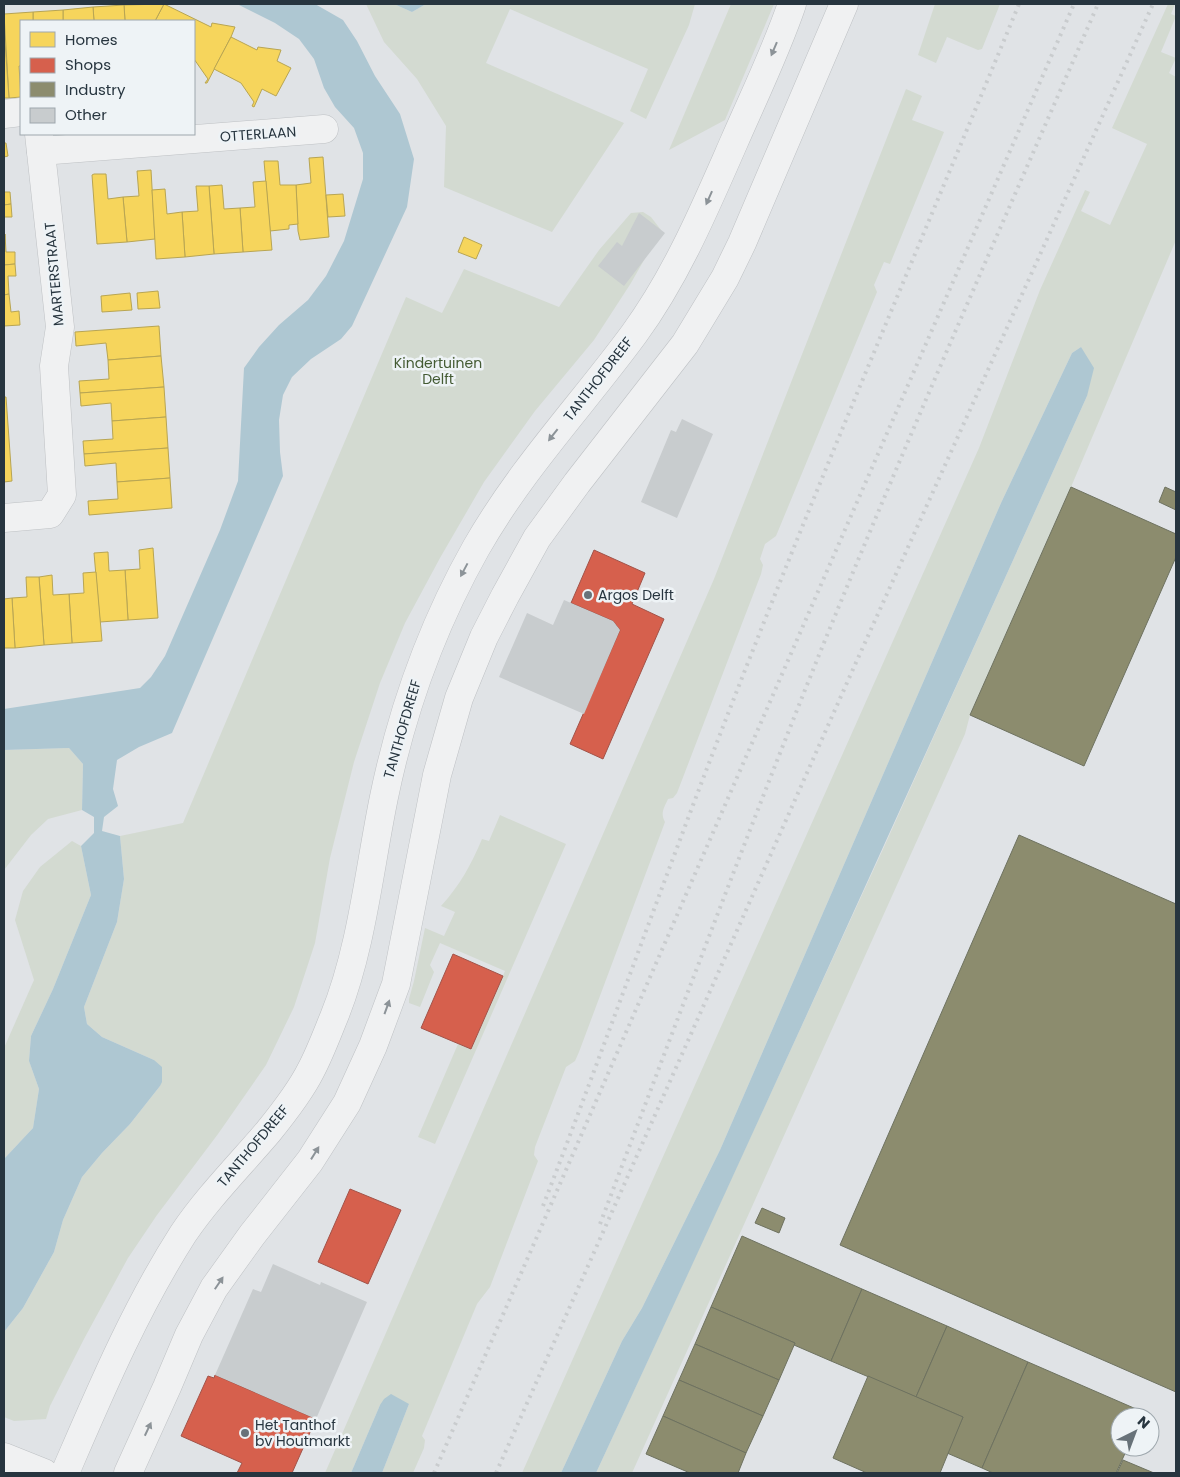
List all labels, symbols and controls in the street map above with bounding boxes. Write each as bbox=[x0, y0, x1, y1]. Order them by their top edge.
legend bbox=[20, 20, 195, 135]
text: Homes bbox=[65, 29, 118, 50]
one-way arrow bbox=[770, 42, 778, 56]
text: Shops bbox=[65, 54, 111, 75]
text: Industry bbox=[65, 79, 126, 100]
text: Other bbox=[65, 104, 107, 125]
street label: OTTERLAAN bbox=[219, 121, 297, 147]
one-way arrow bbox=[705, 191, 713, 205]
street label: MARTERSTRAAT bbox=[39, 221, 68, 327]
street label: TANTHOFDREEF bbox=[559, 333, 637, 425]
park label: Kindertuinen Delft bbox=[394, 353, 482, 389]
one-way arrow bbox=[548, 428, 559, 441]
one-way arrow bbox=[460, 563, 468, 578]
place label: Argos Delft bbox=[598, 585, 674, 605]
marker: Argos Delft bbox=[582, 589, 594, 601]
street label: TANTHOFDREEF bbox=[378, 677, 426, 781]
one-way arrow bbox=[384, 1000, 391, 1015]
street label: TANTHOFDREEF bbox=[213, 1100, 293, 1192]
one-way arrow bbox=[311, 1146, 320, 1159]
one-way arrow bbox=[214, 1276, 223, 1290]
north arrow bbox=[1110, 1407, 1160, 1457]
text: N bbox=[1133, 1411, 1154, 1433]
place label: Het Tanthof bv Houtmarkt bbox=[255, 1415, 350, 1451]
one-way arrow bbox=[145, 1422, 153, 1436]
marker: Het Tanthof bv Houtmarkt bbox=[239, 1427, 251, 1439]

